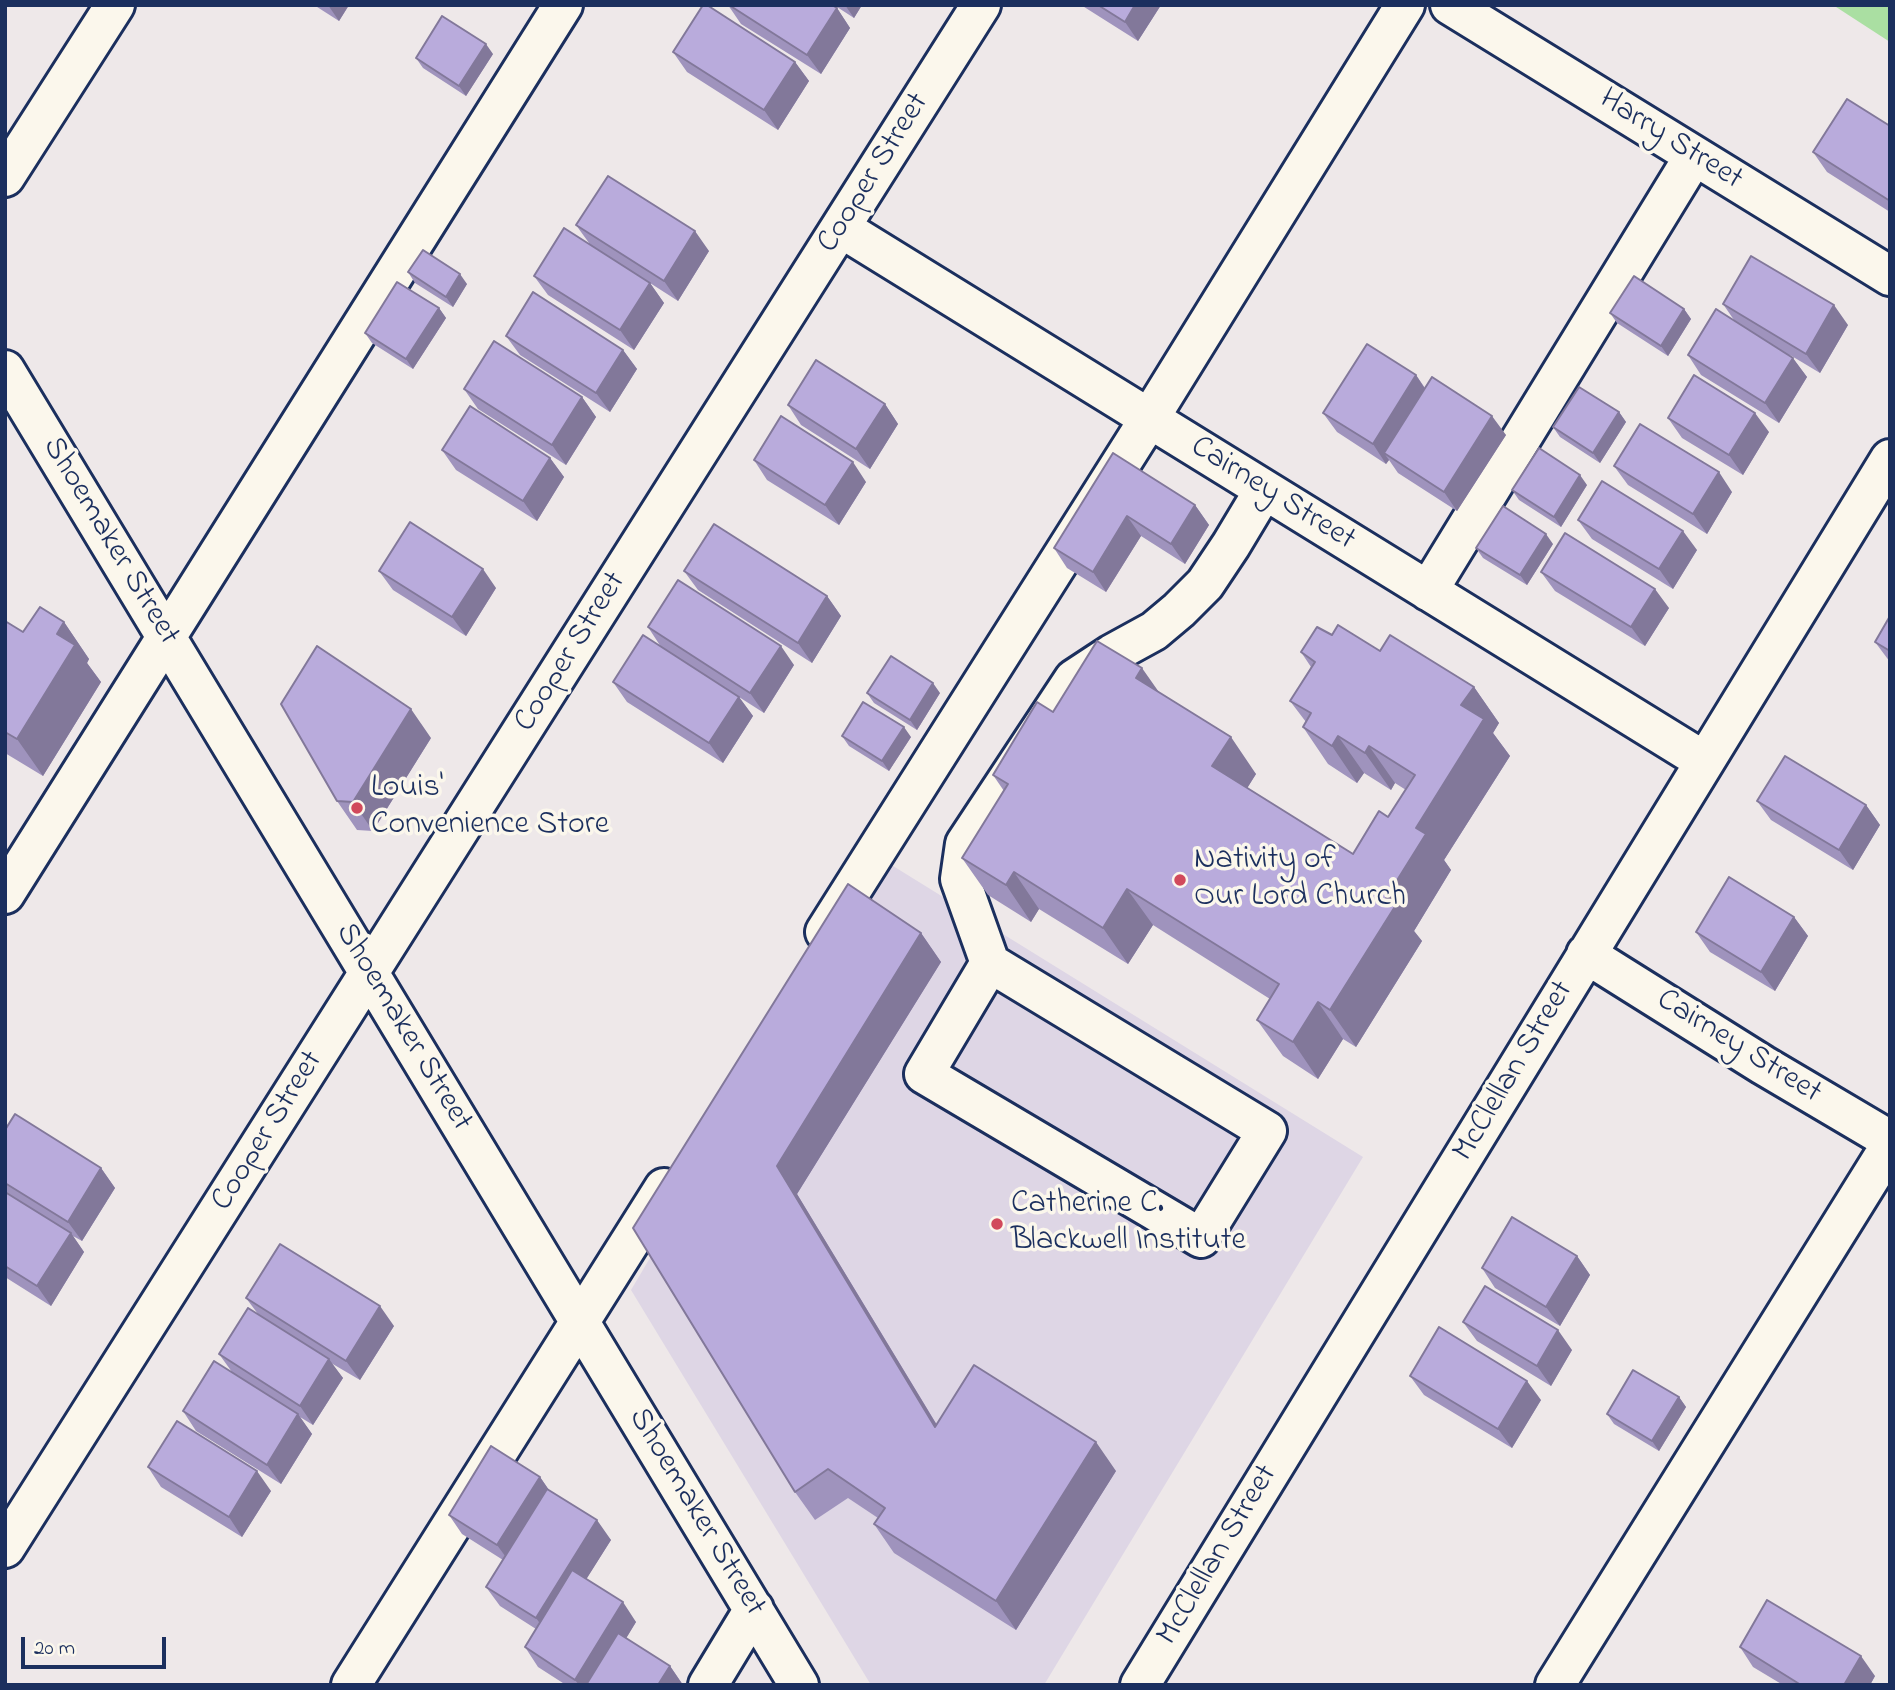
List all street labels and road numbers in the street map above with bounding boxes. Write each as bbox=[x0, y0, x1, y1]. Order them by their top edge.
street label: Harry Street bbox=[1591, 82, 1749, 200]
street label: Cooper Street bbox=[811, 87, 939, 261]
street label: Cairney Street bbox=[1183, 429, 1361, 561]
street label: Shoemaker Street bbox=[32, 431, 186, 653]
street label: Cooper Street bbox=[508, 566, 636, 740]
street label: Shoemaker Street bbox=[325, 917, 479, 1139]
street label: McClellan Street bbox=[1446, 975, 1584, 1169]
street label: Cairney Street bbox=[1649, 982, 1827, 1114]
street label: Cooper Street bbox=[205, 1045, 333, 1219]
street label: Shoemaker Street bbox=[618, 1402, 772, 1624]
street label: McClellan Street bbox=[1150, 1459, 1288, 1653]

